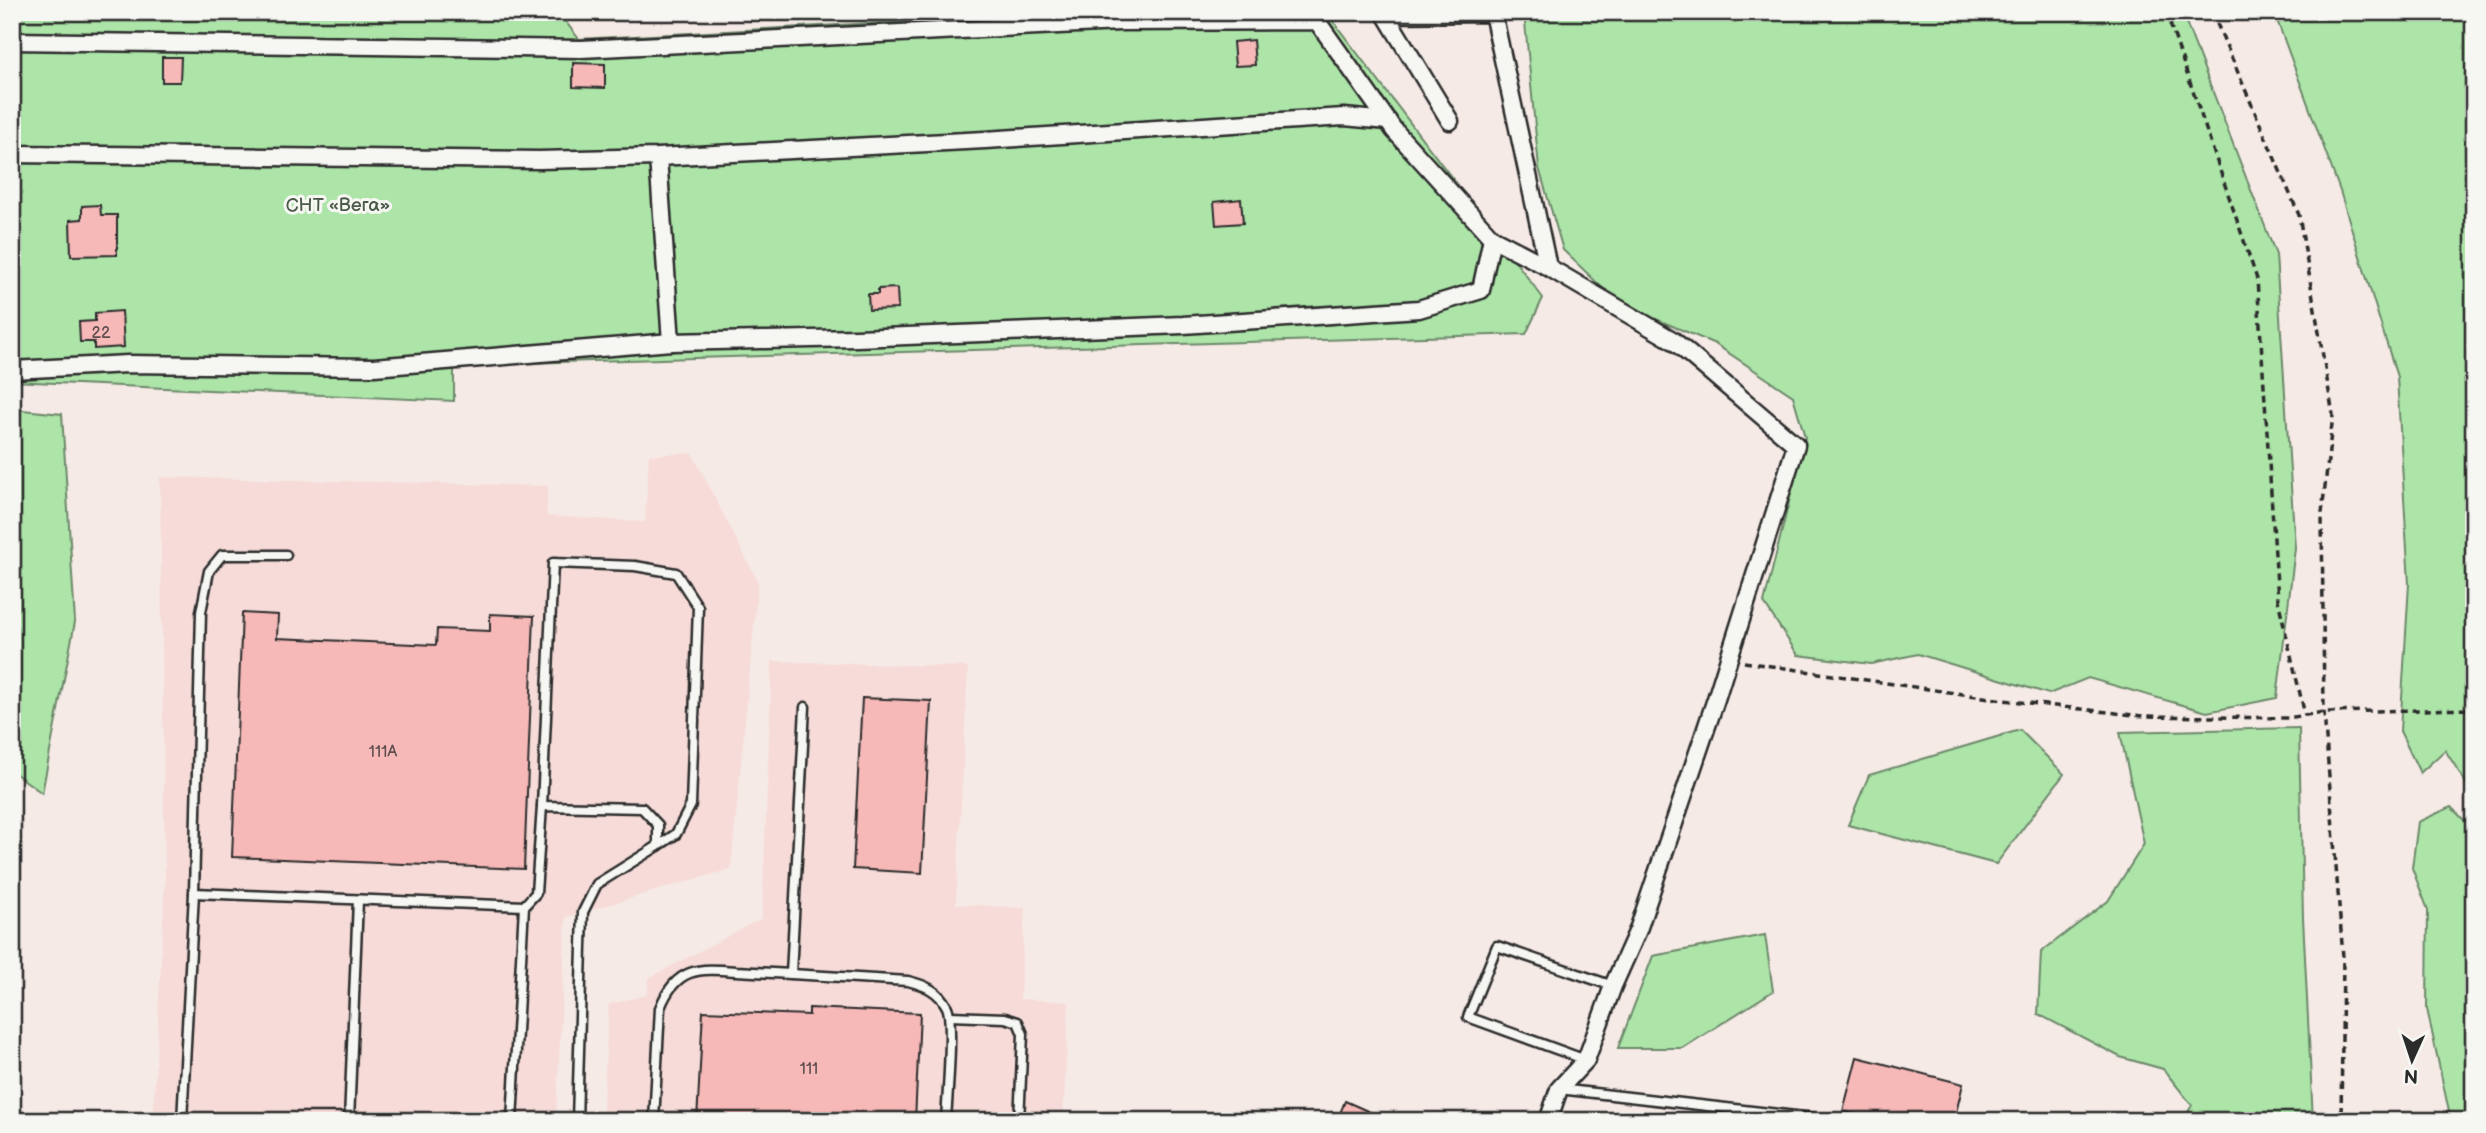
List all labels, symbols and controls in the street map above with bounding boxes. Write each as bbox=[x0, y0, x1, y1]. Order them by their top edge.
park label: СНТ «Вега» bbox=[286, 194, 390, 217]
house number: 22 bbox=[92, 324, 111, 343]
house number: 111А bbox=[369, 743, 397, 762]
north arrow bbox=[2378, 1024, 2448, 1094]
house number: 111 bbox=[800, 1060, 818, 1079]
text: N bbox=[2403, 1064, 2419, 1087]

